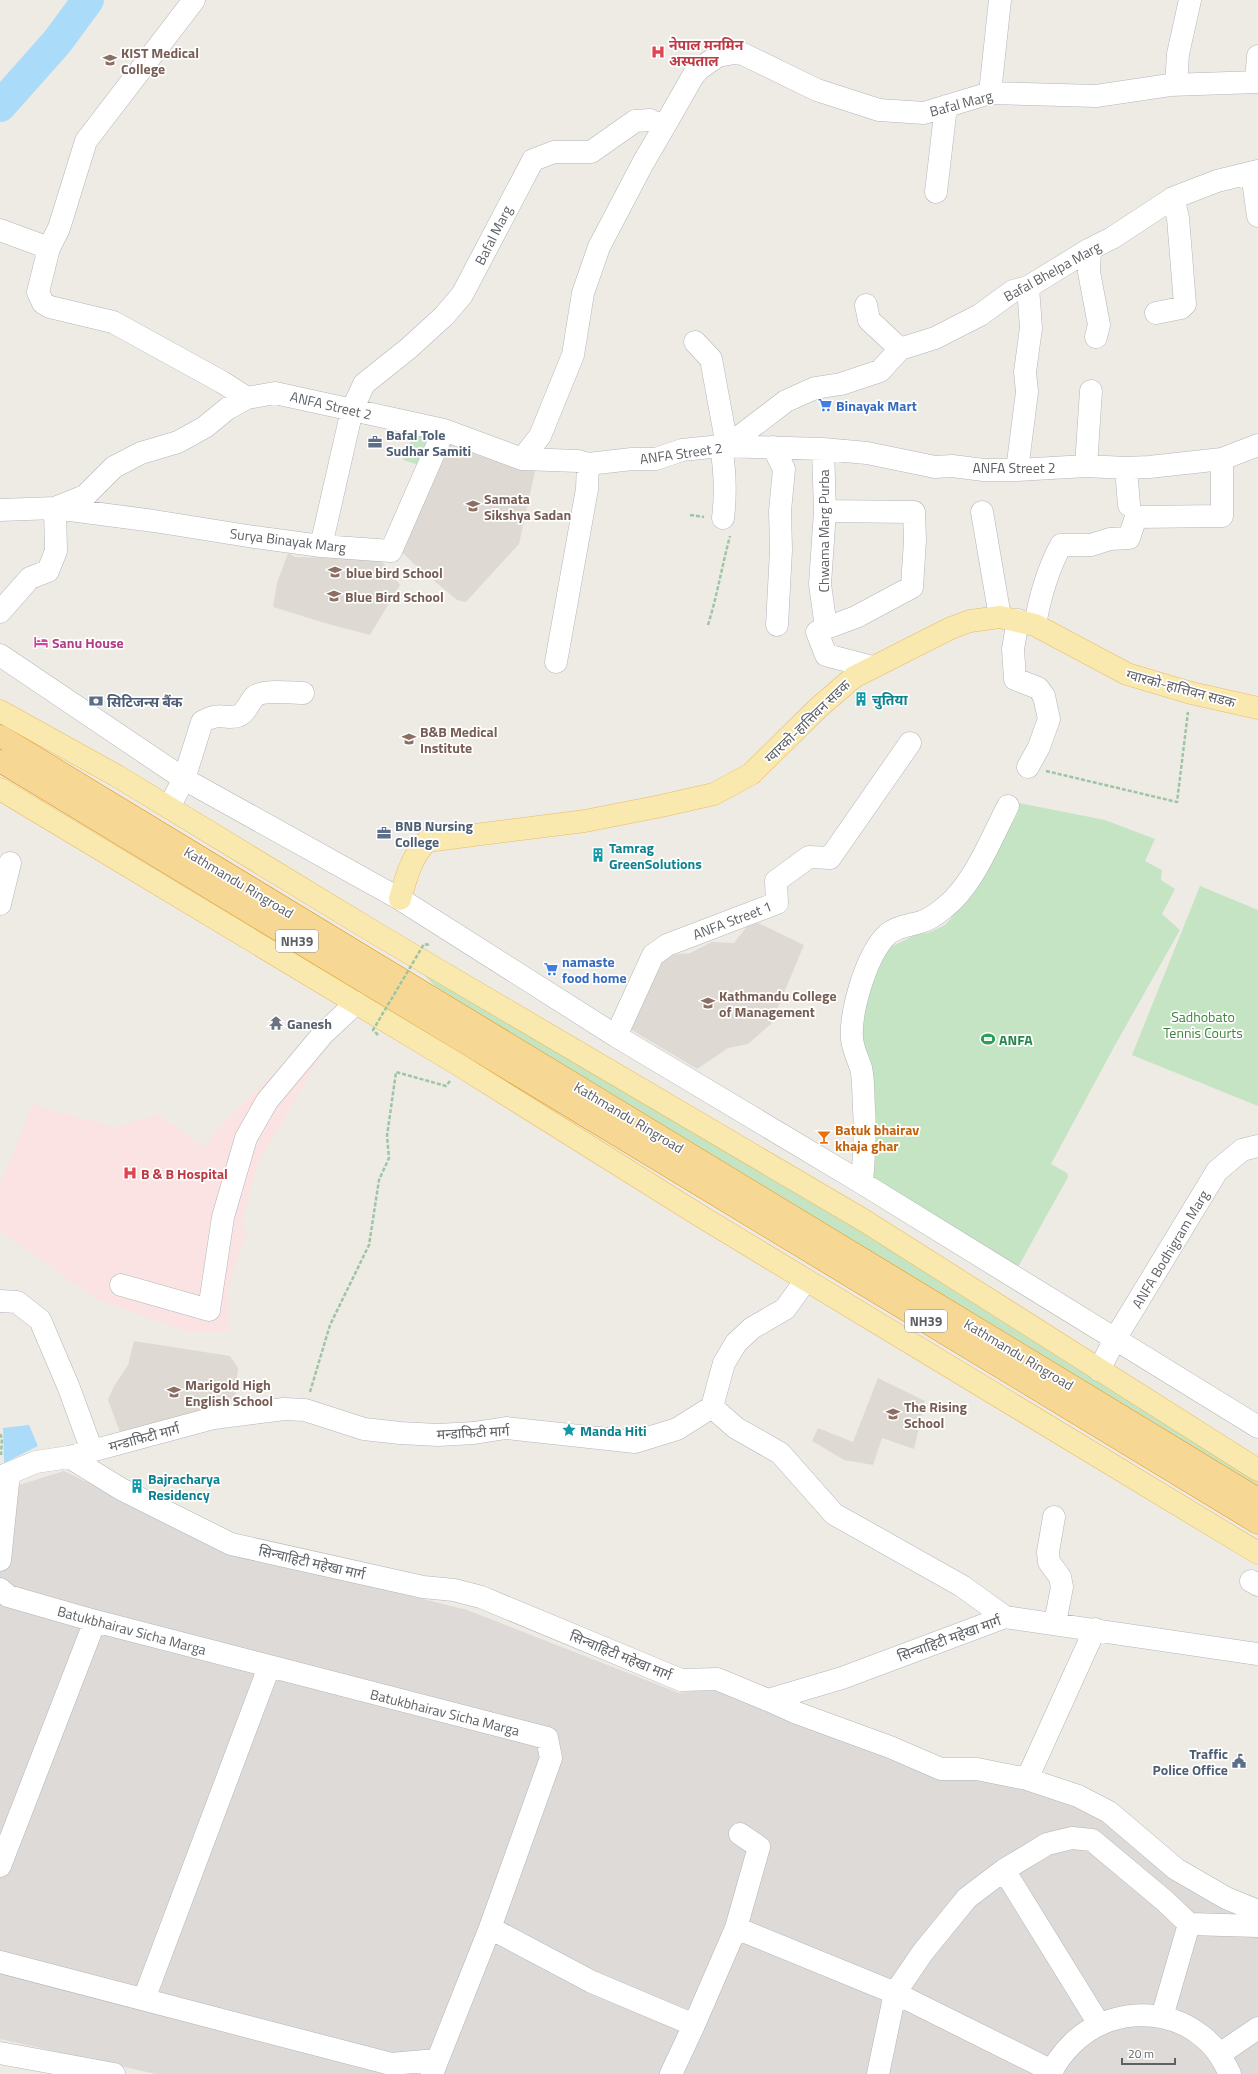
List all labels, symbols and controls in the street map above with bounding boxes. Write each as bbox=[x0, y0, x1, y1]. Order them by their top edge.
place label: नेपाल मनमिन अस्पताल bbox=[669, 34, 744, 71]
place label: KIST Medical College bbox=[121, 42, 199, 79]
hospital icon: नेपाल मनमिन अस्पताल bbox=[650, 44, 666, 60]
school or university icon: KIST Medical College bbox=[102, 52, 118, 68]
street label: Bafal Marg bbox=[927, 85, 995, 121]
street label: Bafal Marg bbox=[469, 202, 517, 268]
street label: Bafal Bhelpa Marg bbox=[1000, 236, 1104, 306]
street label: ANFA Street 2 bbox=[288, 385, 374, 425]
place label: Binayak Mart bbox=[836, 395, 917, 416]
supermarket icon: Binayak Mart bbox=[817, 397, 833, 413]
place label: Bafal Tole Sudhar Samiti bbox=[386, 424, 471, 461]
office icon: Bafal Tole Sudhar Samiti bbox=[367, 434, 383, 450]
street label: ANFA Street 2 bbox=[638, 437, 724, 469]
street label: ANFA Street 2 bbox=[972, 457, 1056, 478]
street label: Chwama Marg Purba bbox=[813, 469, 834, 593]
place label: Samata Sikshya Sadan bbox=[484, 488, 571, 525]
school or university icon: Samata Sikshya Sadan bbox=[465, 498, 481, 514]
street label: Surya Binayak Marg bbox=[229, 522, 347, 558]
place label: blue bird School bbox=[346, 562, 443, 583]
school or university icon: blue bird School bbox=[327, 564, 343, 580]
place label: Blue Bird School bbox=[345, 586, 444, 607]
school or university icon: Blue Bird School bbox=[326, 588, 342, 604]
place label: Sanu House bbox=[52, 632, 124, 653]
hotel icon: Sanu House bbox=[33, 634, 49, 650]
street label: ग्वारको-हात्तिवन सडक bbox=[1124, 663, 1238, 713]
street label: ग्वारको-हात्तिवन सडक bbox=[759, 674, 855, 768]
place label: चुतिया bbox=[872, 689, 908, 710]
place label: सिटिजन्स बैंक bbox=[107, 691, 183, 712]
building icon: चुतिया bbox=[853, 691, 869, 707]
bank icon: सिटिजन्स बैंक bbox=[88, 693, 104, 709]
place label: B&B Medical Institute bbox=[420, 721, 498, 758]
school or university icon: B&B Medical Institute bbox=[401, 731, 417, 747]
place label: BNB Nursing College bbox=[395, 815, 473, 852]
office icon: BNB Nursing College bbox=[376, 825, 392, 841]
place label: Tamrag GreenSolutions bbox=[609, 837, 702, 874]
street label: Kathmandu Ringroad bbox=[180, 841, 298, 923]
building icon: Tamrag GreenSolutions bbox=[590, 847, 606, 863]
street label: ANFA Street 1 bbox=[689, 895, 775, 945]
road number: NH39 bbox=[276, 930, 318, 952]
place label: namaste food home bbox=[562, 951, 627, 988]
supermarket icon: namaste food home bbox=[543, 961, 559, 977]
place label: Kathmandu College of Management bbox=[719, 985, 837, 1022]
school or university icon: Kathmandu College of Management bbox=[700, 995, 716, 1011]
park label: Sadhobato Tennis Courts bbox=[1163, 1006, 1243, 1043]
place label: Ganesh bbox=[287, 1013, 332, 1034]
temple icon: Ganesh bbox=[268, 1015, 284, 1031]
place label: ANFA bbox=[999, 1029, 1033, 1050]
sports icon: ANFA bbox=[980, 1031, 996, 1047]
street label: Kathmandu Ringroad bbox=[570, 1076, 688, 1158]
place label: Batuk bhairav khaja ghar bbox=[835, 1119, 919, 1156]
bar icon: Batuk bhairav khaja ghar bbox=[816, 1129, 832, 1145]
place label: B & B Hospital bbox=[141, 1163, 228, 1184]
hospital icon: B & B Hospital bbox=[122, 1165, 138, 1181]
street label: ANFA Bodhigram Marg bbox=[1126, 1186, 1214, 1312]
road number: NH39 bbox=[905, 1310, 947, 1332]
street label: Kathmandu Ringroad bbox=[960, 1313, 1078, 1395]
place label: Marigold High English School bbox=[185, 1374, 273, 1411]
school or university icon: Marigold High English School bbox=[166, 1384, 182, 1400]
place label: The Rising School bbox=[904, 1396, 968, 1433]
school or university icon: The Rising School bbox=[885, 1406, 901, 1422]
street label: मन्डाफिटी मार्ग bbox=[106, 1417, 183, 1457]
street label: मन्डाफिटी मार्ग bbox=[436, 1420, 511, 1444]
place label: Manda Hiti bbox=[580, 1420, 647, 1441]
place icon: Manda Hiti bbox=[561, 1422, 577, 1438]
place label: Bajracharya Residency bbox=[148, 1468, 220, 1505]
building icon: Bajracharya Residency bbox=[129, 1478, 145, 1494]
street label: सिन्चाहिटी महेखा मार्ग bbox=[257, 1540, 368, 1585]
street label: Batukbhairav Sicha Marga bbox=[55, 1600, 209, 1660]
street label: सिन्चाहिटी महेखा मार्ग bbox=[894, 1609, 1005, 1666]
street label: सिन्चाहिटी महेखा मार्ग bbox=[567, 1625, 676, 1686]
street label: Batukbhairav Sicha Marga bbox=[368, 1683, 522, 1741]
place label: Traffic Police Office bbox=[1152, 1743, 1228, 1780]
public building icon: Traffic Police Office bbox=[1231, 1753, 1247, 1769]
scale bar bbox=[1122, 2040, 1175, 2066]
text: 20 m bbox=[1128, 2044, 1154, 2063]

